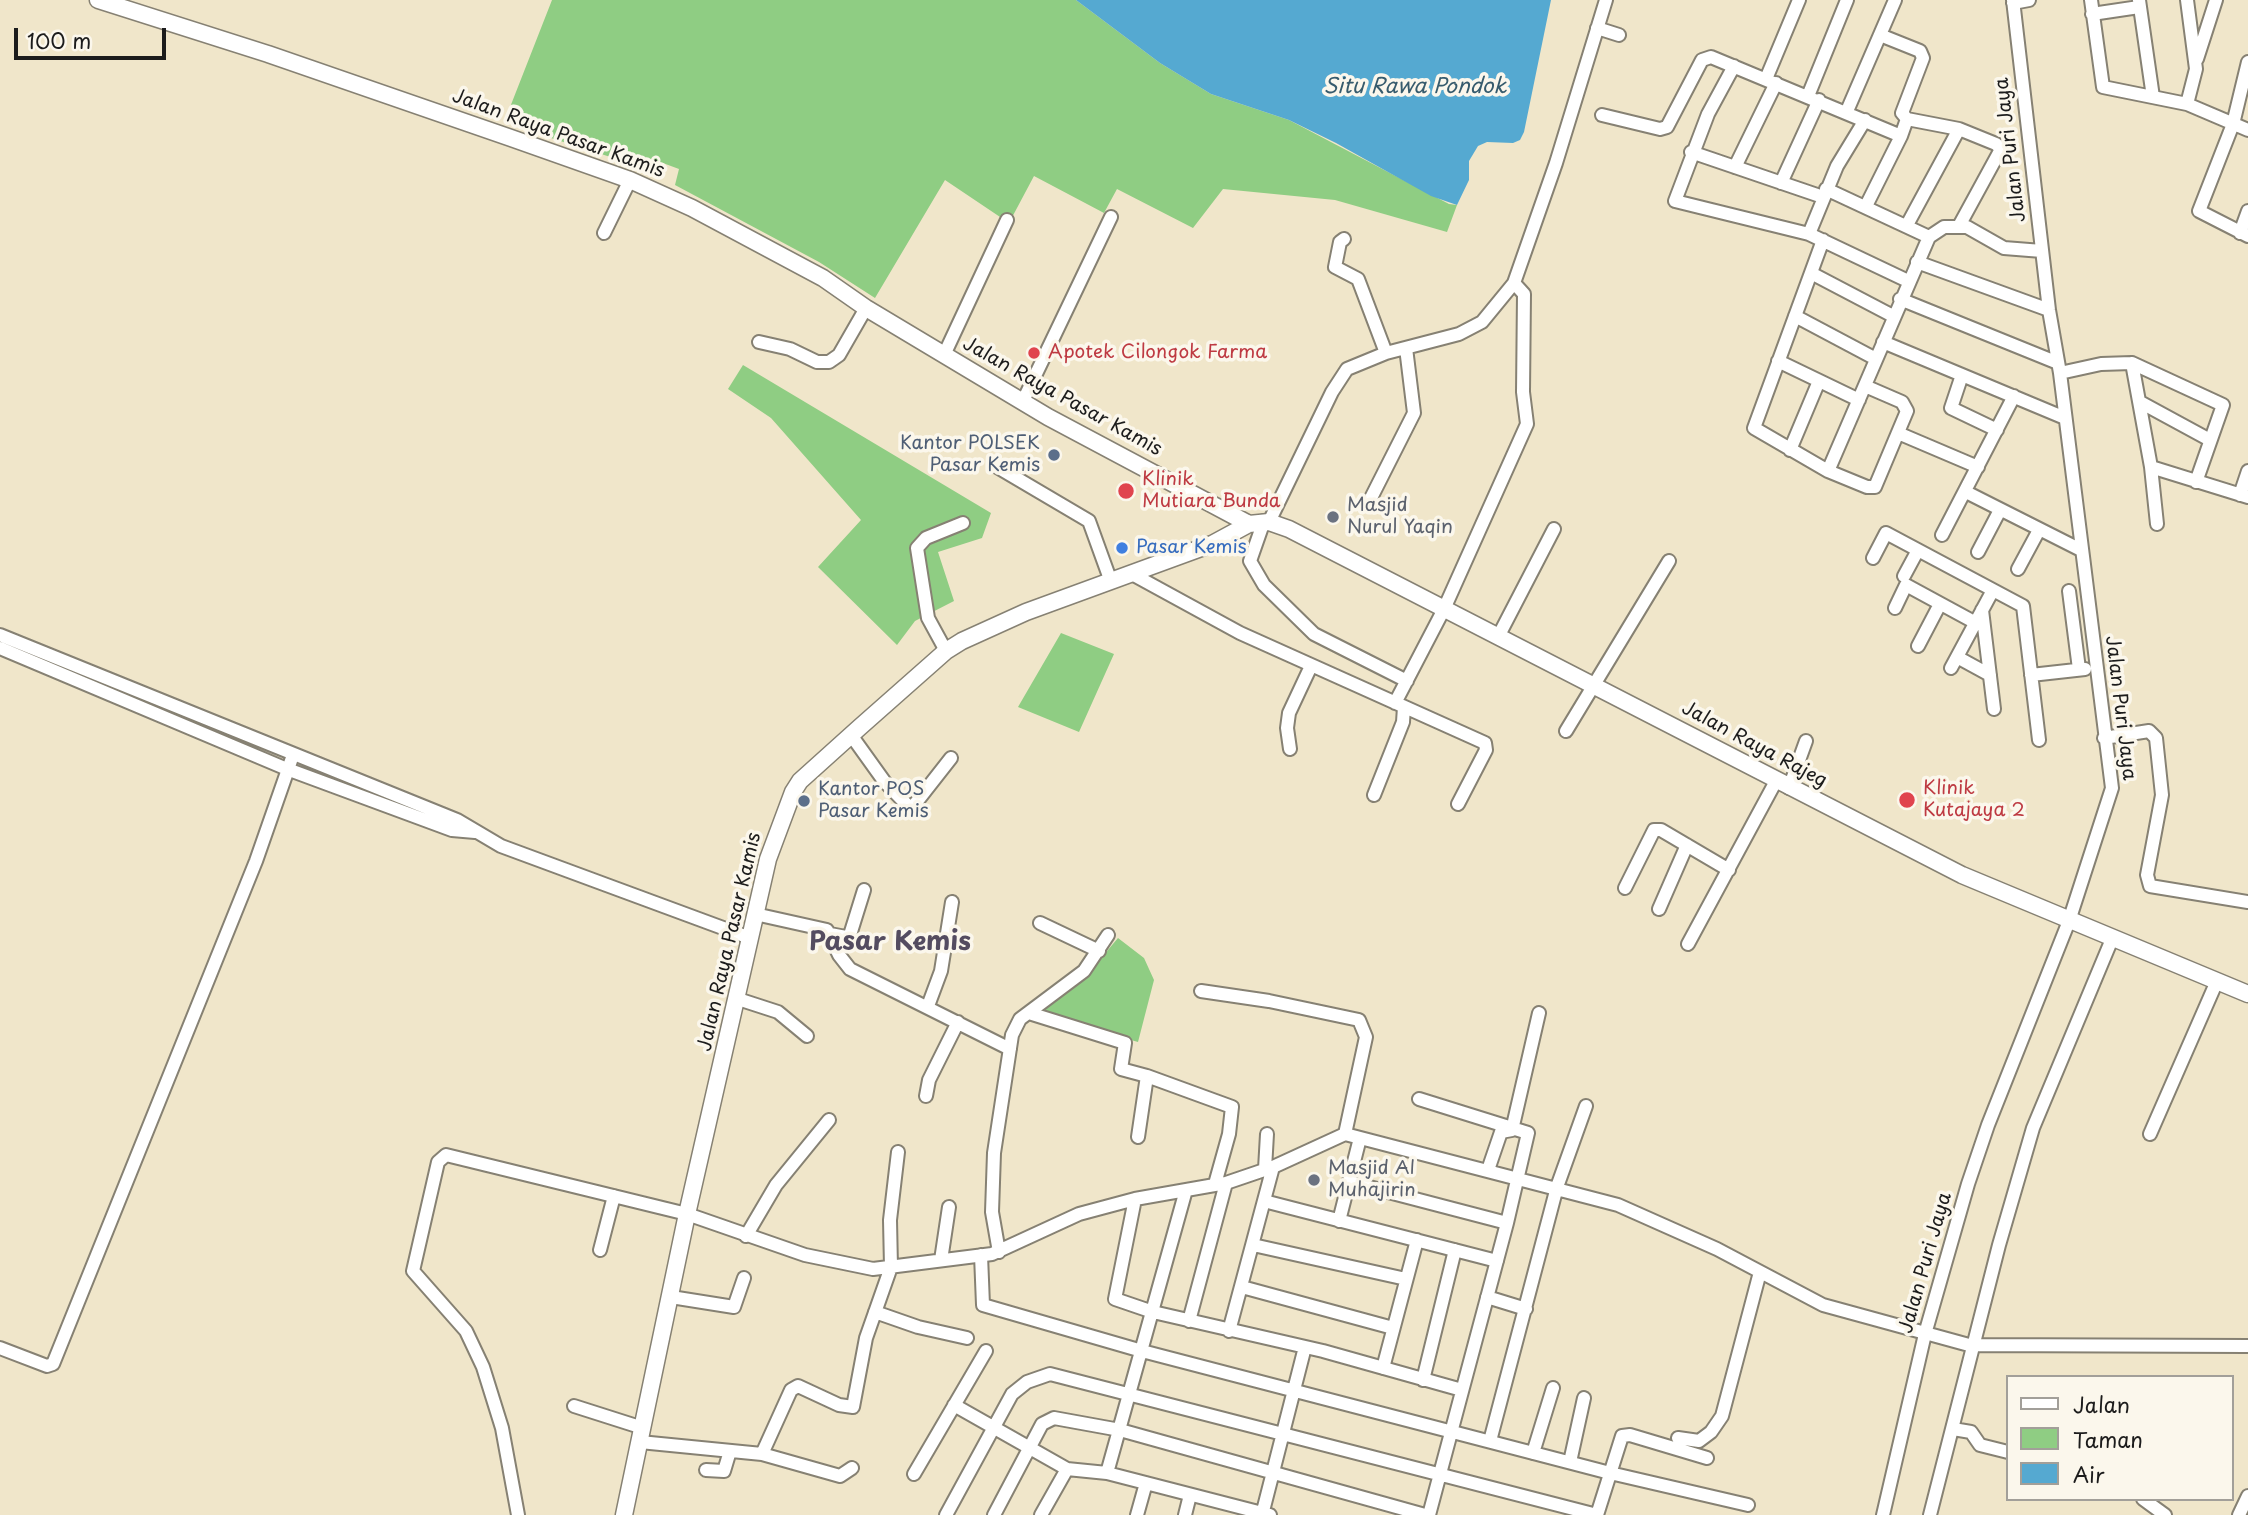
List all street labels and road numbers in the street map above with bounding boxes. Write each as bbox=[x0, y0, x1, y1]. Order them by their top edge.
street label: Jalan Puri Jaya bbox=[1991, 76, 2031, 224]
street label: Jalan Raya Pasar Kamis bbox=[449, 85, 667, 183]
street label: Jalan Raya Pasar Kamis bbox=[959, 333, 1165, 461]
street label: Jalan Puri Jaya bbox=[2100, 634, 2140, 782]
street label: Jalan Raya Rajeg bbox=[1678, 697, 1830, 793]
street label: Jalan Raya Pasar Kamis bbox=[694, 830, 766, 1054]
street label: Jalan Puri Jaya bbox=[1895, 1190, 1957, 1336]

